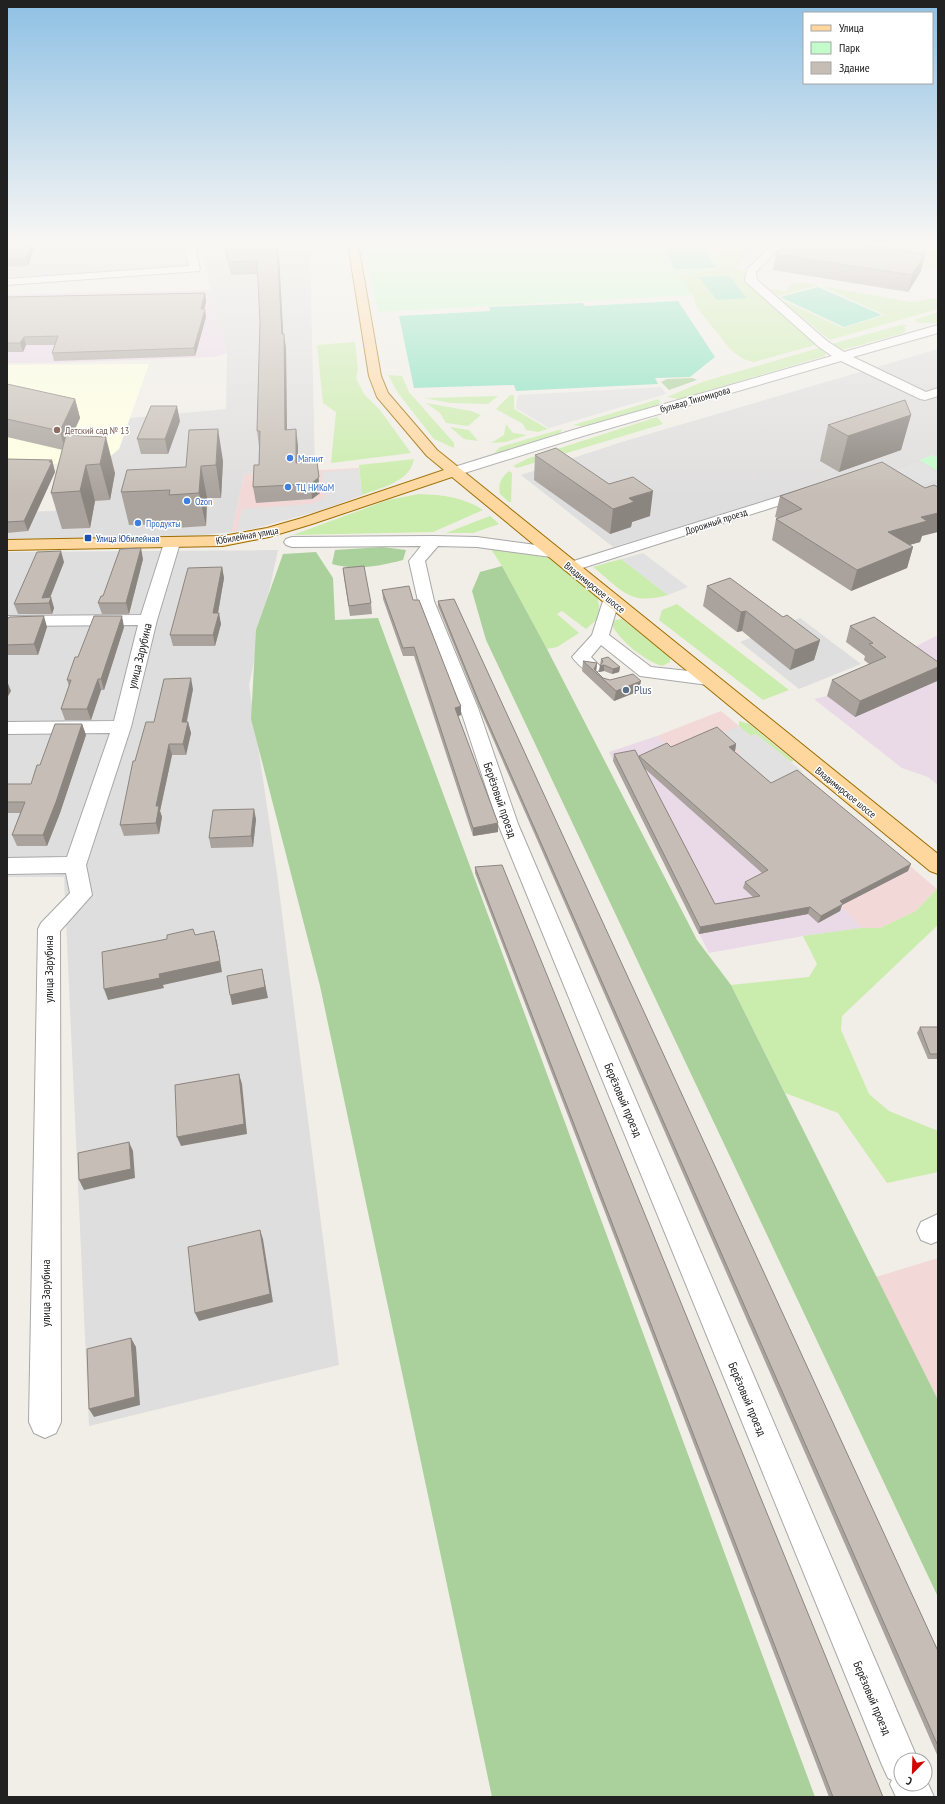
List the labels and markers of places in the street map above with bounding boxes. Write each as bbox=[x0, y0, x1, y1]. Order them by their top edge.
place label: Детский сад № 13 bbox=[65, 424, 129, 437]
marker: Детский сад № 13 bbox=[52, 425, 62, 435]
place label: Магнит bbox=[298, 452, 324, 465]
marker: Магнит bbox=[285, 453, 295, 463]
place label: ТЦ НИКоМ bbox=[296, 481, 334, 494]
marker: ТЦ НИКоМ bbox=[283, 482, 293, 492]
place label: Ozon bbox=[195, 495, 213, 508]
marker: Ozon bbox=[182, 496, 192, 506]
place label: Продукты bbox=[146, 517, 181, 530]
marker: Продукты bbox=[133, 518, 143, 528]
place label: Улица Юбилейная bbox=[96, 532, 160, 545]
marker: Улица Юбилейная bbox=[83, 533, 93, 543]
place label: Plus bbox=[634, 682, 651, 697]
marker: Plus bbox=[621, 685, 631, 695]

